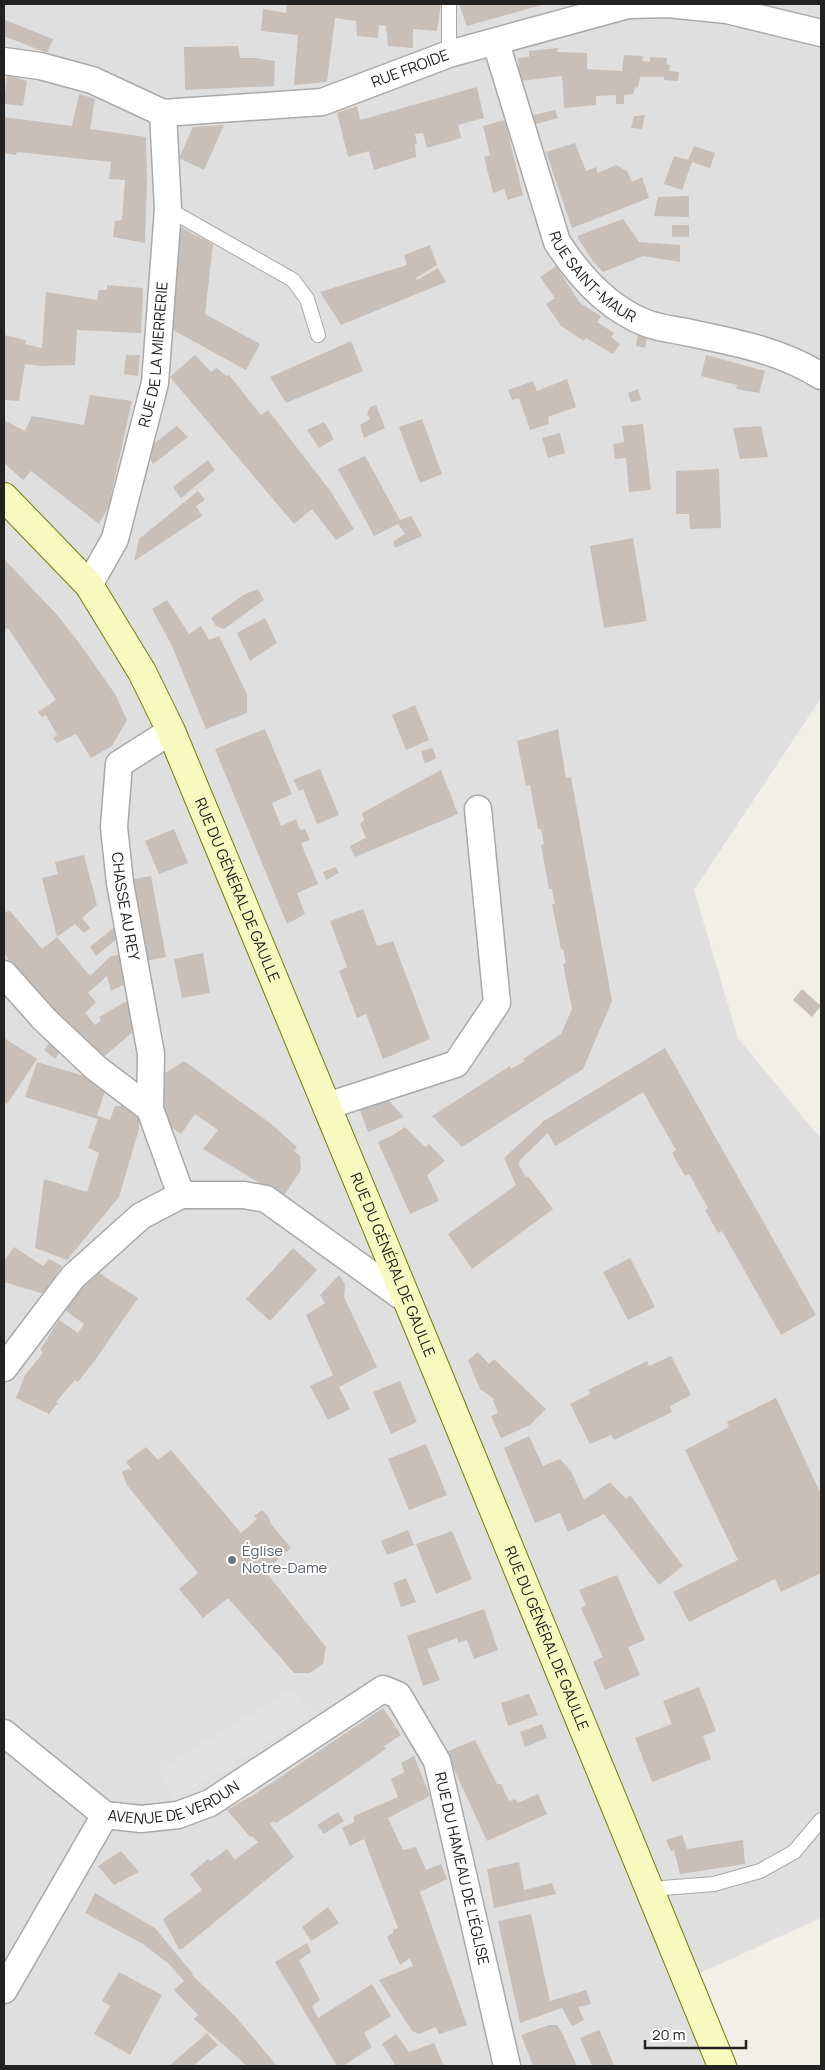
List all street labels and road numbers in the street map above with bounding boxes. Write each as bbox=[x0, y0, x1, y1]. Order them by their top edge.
street label: RUE FROIDE bbox=[368, 44, 452, 93]
street label: RUE SAINT-MAUR bbox=[544, 229, 640, 327]
street label: RUE DE LA MIERRERIE bbox=[133, 281, 173, 430]
street label: RUE DU GÉNÉRAL DE GAULLE bbox=[190, 794, 285, 985]
street label: CHASSE AU REY bbox=[107, 851, 145, 963]
street label: RUE DU GÉNÉRAL DE GAULLE bbox=[345, 1169, 441, 1360]
street label: RUE DU GÉNÉRAL DE GAULLE bbox=[500, 1543, 594, 1734]
street label: RUE DU HAMEAU DE L'ÉGLISE bbox=[430, 1770, 494, 1967]
street label: AVENUE DE VERDUN bbox=[107, 1775, 243, 1829]

